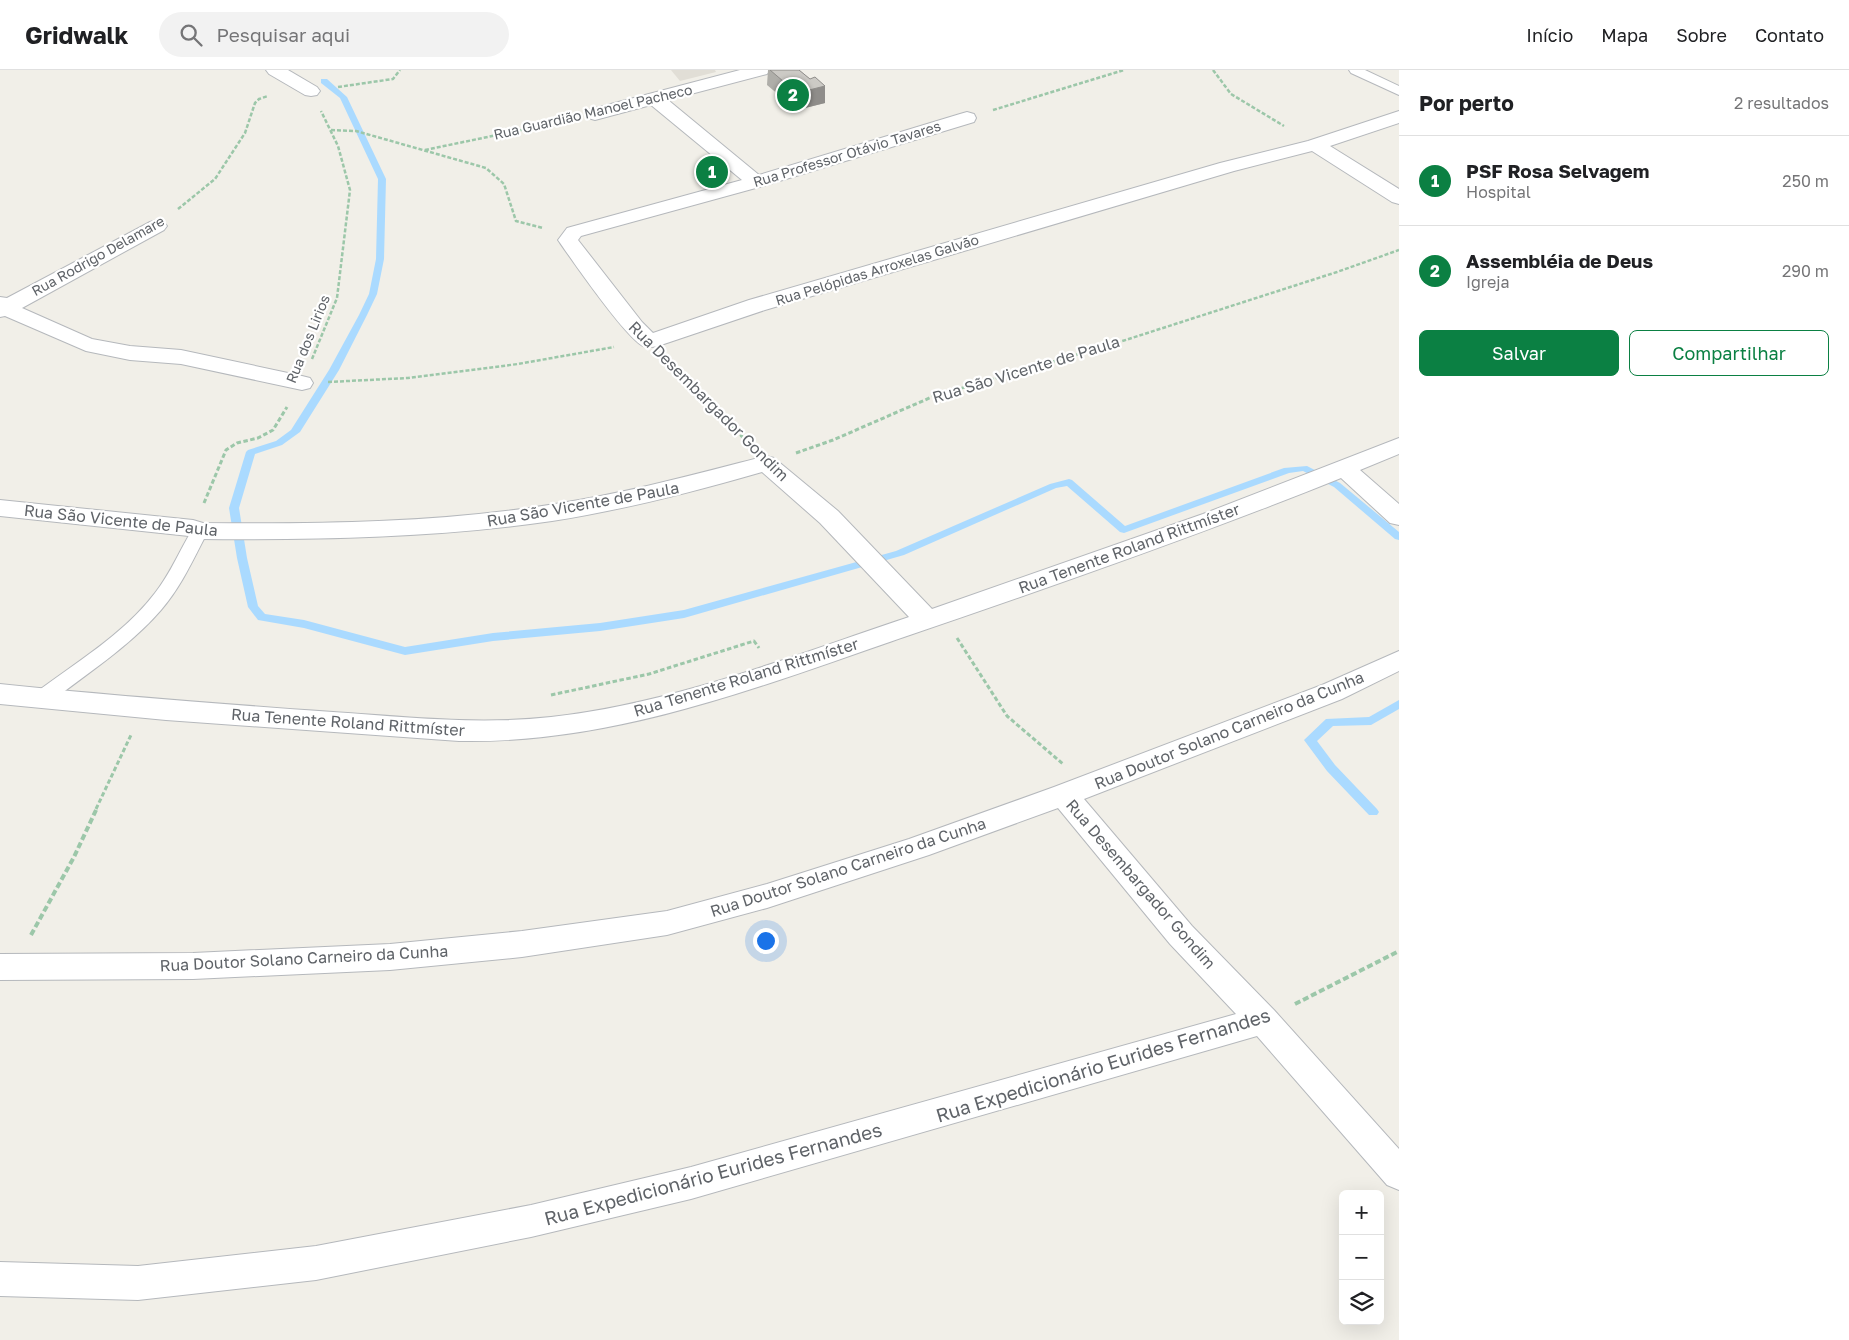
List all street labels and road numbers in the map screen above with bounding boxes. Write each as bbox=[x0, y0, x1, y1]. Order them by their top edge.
street label: Rua Guardião Manoel Pacheco bbox=[492, 80, 694, 143]
street label: Rua Professor Otávio Tavares bbox=[751, 117, 943, 190]
street label: Rua Rodrigo Delamare bbox=[28, 212, 167, 299]
street label: Rua Pelópidas Arroxelas Galvão bbox=[773, 230, 981, 309]
street label: Rua dos Lirios bbox=[282, 292, 333, 385]
street label: Rua Desembargador Gondim bbox=[625, 317, 793, 485]
street label: Rua São Vicente de Paula bbox=[930, 331, 1122, 407]
street label: Rua São Vicente de Paula bbox=[485, 477, 681, 531]
street label: Rua Tenente Roland Rittmíster bbox=[1015, 499, 1243, 597]
street label: Rua São Vicente de Paula bbox=[23, 500, 219, 540]
street label: Rua Tenente Roland Rittmíster bbox=[631, 633, 861, 721]
street label: Rua Doutor Solano Carneiro da Cunha bbox=[1091, 667, 1367, 793]
street label: Rua Tenente Roland Rittmíster bbox=[230, 704, 466, 740]
street label: Rua Desembargador Gondim bbox=[1062, 795, 1220, 973]
street label: Rua Doutor Solano Carneiro da Cunha bbox=[708, 813, 988, 921]
street label: Rua Doutor Solano Carneiro da Cunha bbox=[159, 940, 449, 976]
street label: Rua Expedicionário Eurides Fernandes bbox=[933, 1003, 1273, 1126]
street label: Rua Expedicionário Eurides Fernandes bbox=[542, 1117, 884, 1230]

